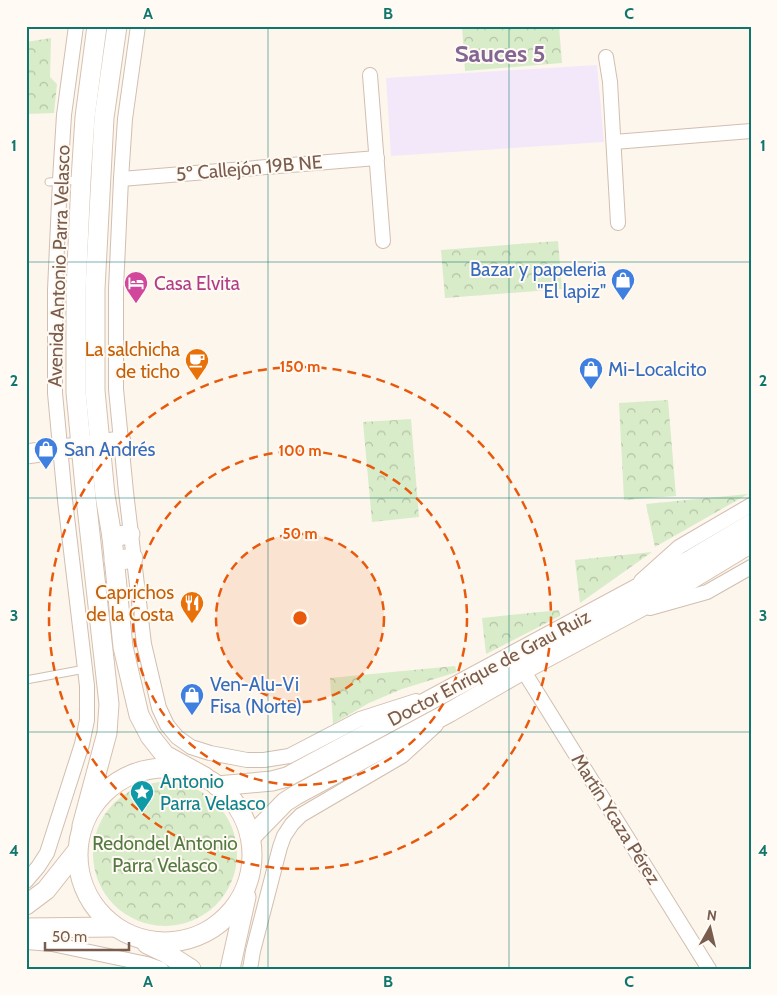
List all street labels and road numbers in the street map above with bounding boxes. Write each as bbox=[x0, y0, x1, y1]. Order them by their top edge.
street label: Avenida Antonio Parra Velasco bbox=[43, 144, 75, 388]
street label: 5º Callejón 19B NE bbox=[175, 150, 323, 186]
street label: Doctor Enrique de Grau Ruiz bbox=[384, 605, 594, 731]
street label: Martín Ycaza Pérez bbox=[567, 749, 665, 889]

